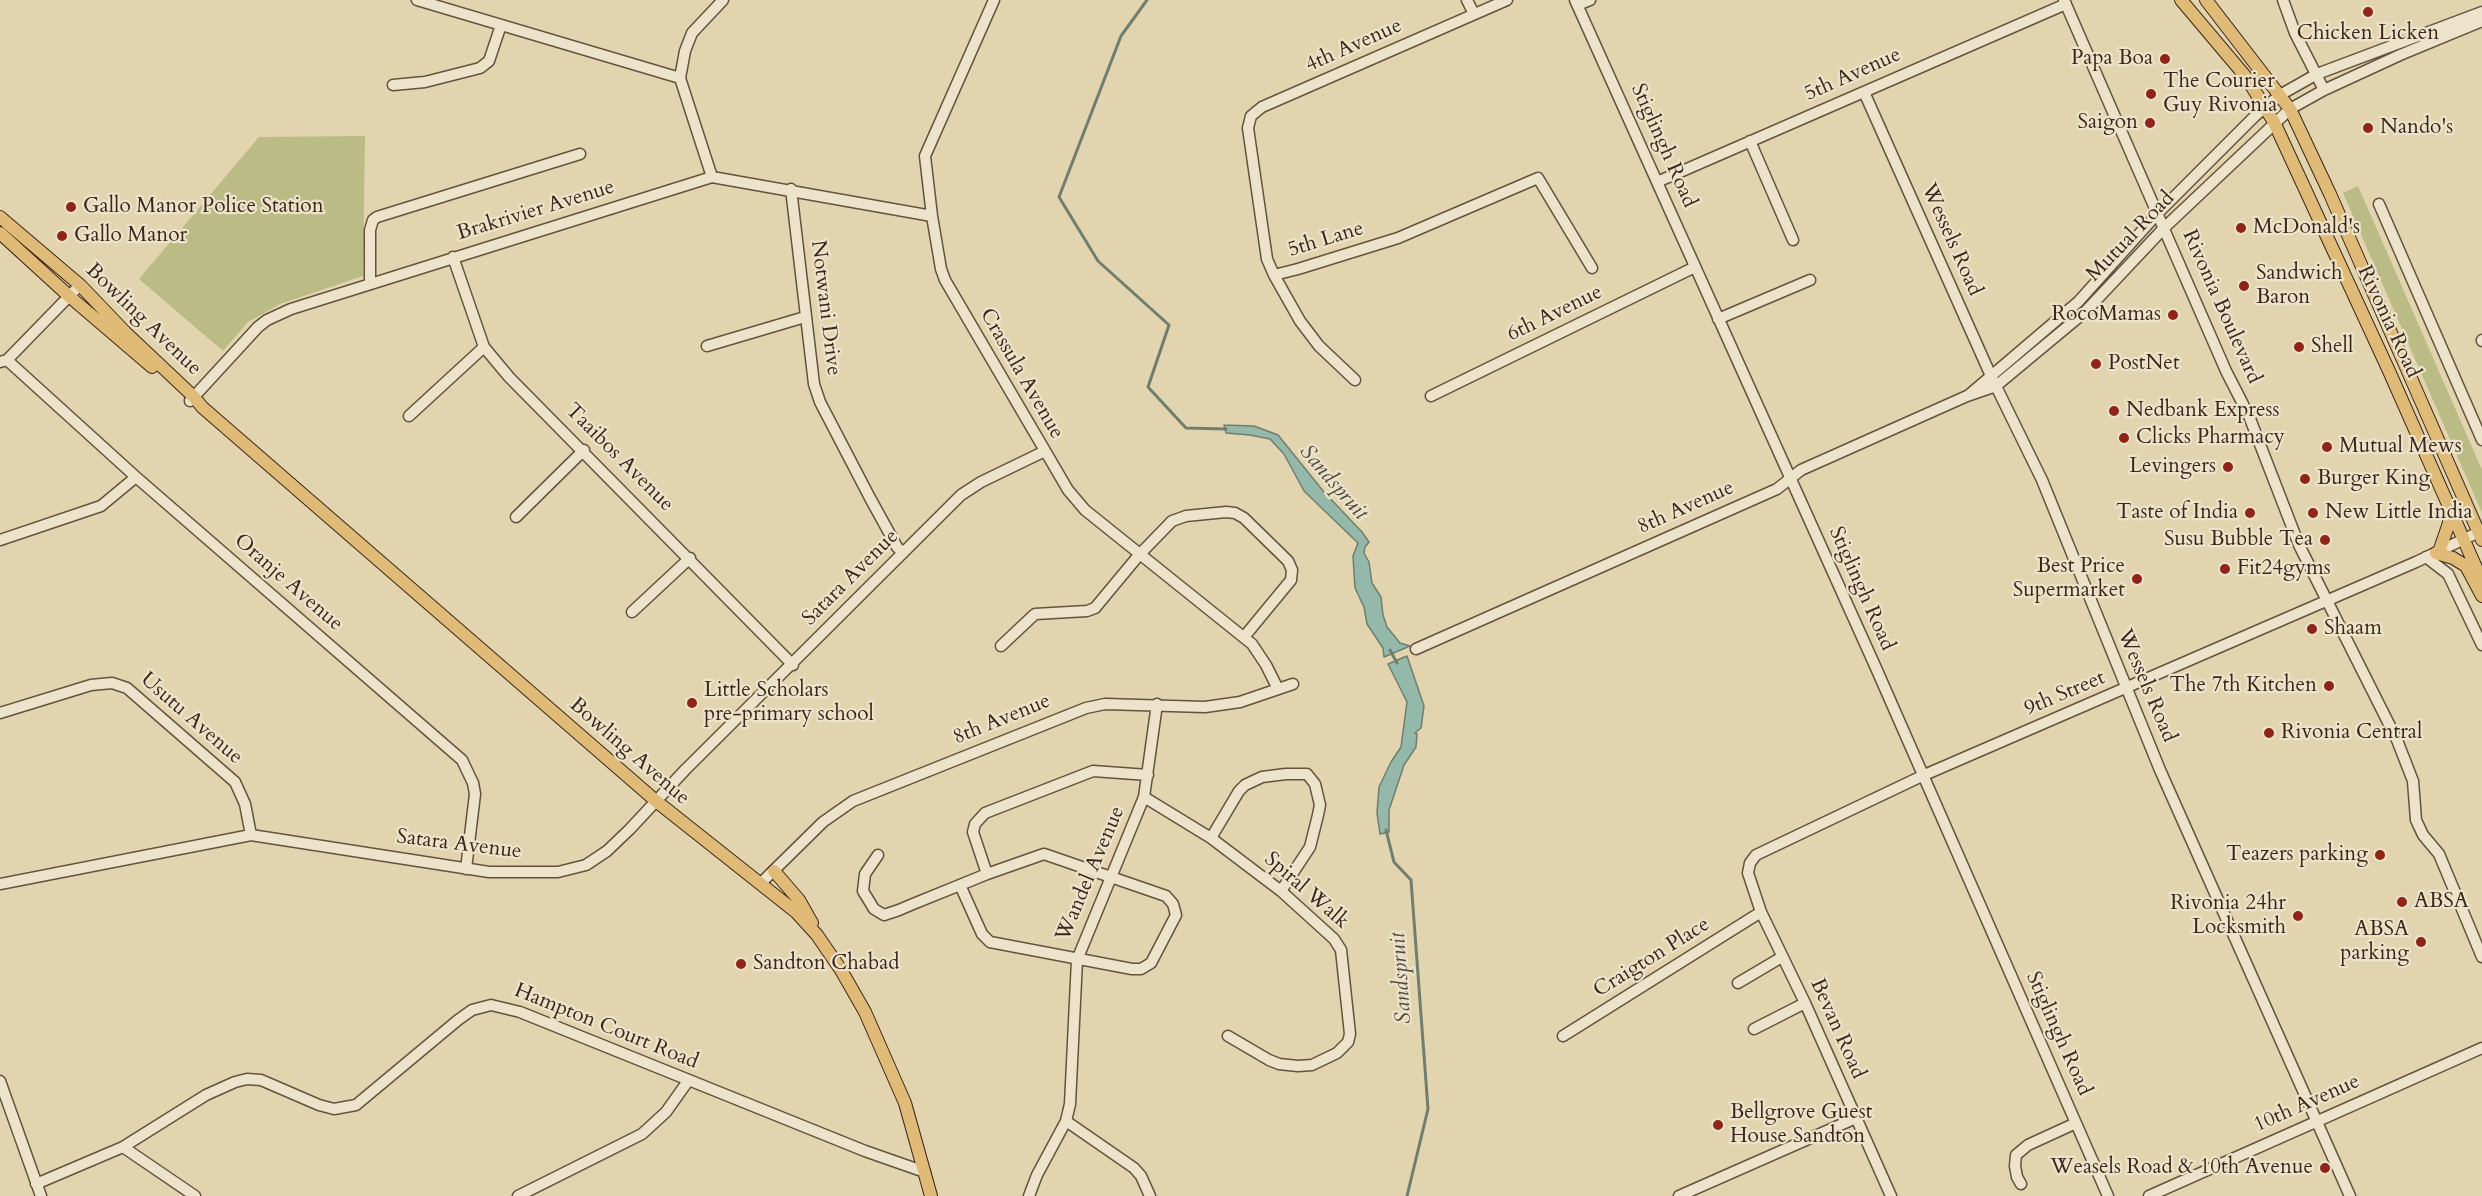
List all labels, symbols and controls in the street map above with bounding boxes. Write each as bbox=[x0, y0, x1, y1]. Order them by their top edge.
marker: Chicken Licken bbox=[2361, 5, 2375, 19]
street label: 4th Avenue bbox=[1302, 14, 1406, 78]
place label: Chicken Licken bbox=[2297, 21, 2439, 47]
street label: 5th Avenue bbox=[1801, 43, 1905, 107]
place label: Papa Boa bbox=[2071, 46, 2153, 72]
marker: Papa Boa bbox=[2158, 52, 2172, 66]
place label: The Courier Guy Rivonia bbox=[2163, 69, 2277, 119]
street label: Stiglingh Road bbox=[1624, 80, 1702, 212]
marker: The Courier Guy Rivonia bbox=[2144, 87, 2158, 101]
place label: Saigon bbox=[2077, 110, 2138, 136]
place label: Nando's bbox=[2380, 115, 2453, 141]
marker: Saigon bbox=[2143, 116, 2157, 130]
marker: Nando's bbox=[2361, 121, 2375, 135]
street label: Brakrivier Avenue bbox=[454, 175, 618, 247]
street label: Wessels Road bbox=[1915, 180, 1987, 300]
street label: Mutual Road bbox=[2082, 187, 2180, 287]
place label: Gallo Manor Police Station bbox=[83, 194, 324, 220]
marker: Gallo Manor Police Station bbox=[64, 200, 78, 214]
place label: McDonald's bbox=[2253, 215, 2360, 241]
street label: 5th Lane bbox=[1285, 217, 1367, 263]
marker: McDonald's bbox=[2234, 221, 2248, 235]
place label: Gallo Manor bbox=[74, 223, 187, 249]
street label: Rivonia Boulevard bbox=[2176, 226, 2266, 388]
marker: Gallo Manor bbox=[55, 229, 69, 243]
street label: Notwani Drive bbox=[804, 239, 846, 377]
street label: Bowling Avenue bbox=[80, 258, 206, 382]
place label: Sandwich Baron bbox=[2256, 261, 2343, 311]
street label: Rivonia Road bbox=[2351, 262, 2425, 382]
marker: Sandwich Baron bbox=[2237, 279, 2251, 293]
street label: 6th Avenue bbox=[1503, 280, 1607, 348]
place label: RocoMamas bbox=[2051, 302, 2161, 328]
street label: Crassula Avenue bbox=[973, 304, 1069, 444]
marker: RocoMamas bbox=[2166, 308, 2180, 322]
place label: Shell bbox=[2311, 334, 2353, 360]
marker: Shell bbox=[2292, 340, 2306, 354]
place label: PostNet bbox=[2108, 351, 2180, 377]
marker: PostNet bbox=[2089, 357, 2103, 371]
place label: Nedbank Express bbox=[2126, 398, 2280, 424]
street label: Taaibos Avenue bbox=[560, 399, 678, 517]
marker: Nedbank Express bbox=[2107, 404, 2121, 418]
place label: Clicks Pharmacy bbox=[2136, 425, 2285, 451]
marker: Clicks Pharmacy bbox=[2117, 431, 2131, 445]
place label: Mutual Mews bbox=[2339, 434, 2462, 460]
water label: Sandspruit bbox=[1293, 440, 1373, 526]
marker: Mutual Mews bbox=[2320, 440, 2334, 454]
place label: Levingers bbox=[2129, 454, 2216, 480]
marker: Levingers bbox=[2221, 460, 2235, 474]
place label: Burger King bbox=[2317, 466, 2430, 492]
marker: Burger King bbox=[2298, 472, 2312, 486]
street label: 8th Avenue bbox=[1634, 476, 1738, 540]
place label: Taste of India bbox=[2116, 500, 2238, 526]
place label: New Little India bbox=[2325, 500, 2473, 526]
marker: Taste of India bbox=[2243, 506, 2257, 520]
marker: New Little India bbox=[2306, 506, 2320, 520]
street label: Stiglingh Road bbox=[1822, 523, 1900, 655]
street label: Satara Avenue bbox=[798, 525, 904, 631]
place label: Susu Bubble Tea bbox=[2164, 527, 2313, 553]
street label: Oranje Avenue bbox=[228, 529, 348, 637]
marker: Susu Bubble Tea bbox=[2318, 533, 2332, 547]
place label: Best Price Supermarket bbox=[2013, 554, 2125, 604]
place label: Fit24gyms bbox=[2237, 556, 2331, 582]
marker: Fit24gyms bbox=[2218, 562, 2232, 576]
marker: Best Price Supermarket bbox=[2130, 572, 2144, 586]
place label: Shaam bbox=[2324, 616, 2382, 642]
marker: Shaam bbox=[2305, 622, 2319, 636]
street label: Wessels Road bbox=[2111, 626, 2181, 746]
street label: 9th Street bbox=[2021, 666, 2109, 722]
street label: Usutu Avenue bbox=[135, 668, 247, 770]
place label: The 7th Kitchen bbox=[2170, 673, 2317, 699]
place label: Little Scholars pre-primary school bbox=[704, 678, 874, 728]
marker: The 7th Kitchen bbox=[2322, 679, 2336, 693]
street label: 8th Avenue bbox=[950, 689, 1054, 751]
street label: Bowling Avenue bbox=[564, 693, 694, 811]
marker: Little Scholars pre-primary school bbox=[685, 696, 699, 710]
place label: Rivonia Central bbox=[2281, 720, 2422, 746]
marker: Rivonia Central bbox=[2262, 726, 2276, 740]
street label: Wandel Avenue bbox=[1051, 803, 1131, 945]
street label: Satara Avenue bbox=[395, 825, 523, 865]
place label: Teazers parking bbox=[2226, 842, 2368, 868]
street label: Spiral Walk bbox=[1258, 847, 1354, 935]
marker: Teazers parking bbox=[2373, 848, 2387, 862]
place label: ABSA bbox=[2414, 889, 2469, 915]
place label: Rivonia 24hr Locksmith bbox=[2170, 891, 2286, 941]
marker: ABSA bbox=[2395, 895, 2409, 909]
marker: Rivonia 24hr Locksmith bbox=[2291, 909, 2305, 923]
street label: Craigton Place bbox=[1589, 912, 1715, 1004]
place label: ABSA parking bbox=[2340, 917, 2409, 967]
water label: Sandspruit bbox=[1386, 931, 1418, 1025]
marker: ABSA parking bbox=[2414, 935, 2428, 949]
place label: Sandton Chabad bbox=[753, 951, 899, 977]
marker: Sandton Chabad bbox=[734, 957, 748, 971]
street label: Stiglingh Road bbox=[2019, 968, 2097, 1100]
street label: Bevan Road bbox=[1804, 975, 1870, 1083]
street label: Hampton Court Road bbox=[510, 979, 702, 1075]
street label: 10th Avenue bbox=[2250, 1069, 2364, 1139]
place label: Bellgrove Guest House Sandton bbox=[1730, 1100, 1872, 1150]
marker: Bellgrove Guest House Sandton bbox=[1711, 1118, 1725, 1132]
place label: Weasels Road & 10th Avenue bbox=[2050, 1155, 2313, 1181]
marker: Weasels Road & 10th Avenue bbox=[2318, 1161, 2332, 1175]

